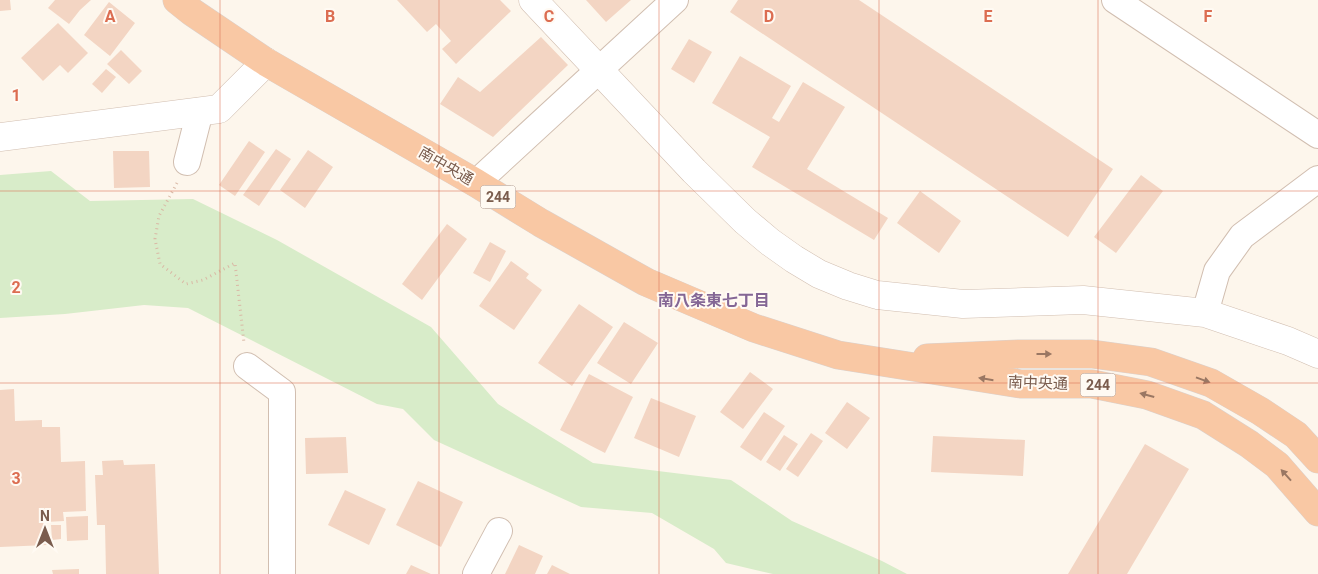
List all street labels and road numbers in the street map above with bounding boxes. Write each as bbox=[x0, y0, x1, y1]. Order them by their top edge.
street label: 南中央通 bbox=[416, 143, 476, 189]
road number: 244 bbox=[480, 186, 516, 208]
street label: 南中央通 bbox=[1008, 373, 1068, 393]
road number: 244 bbox=[1080, 374, 1116, 396]

